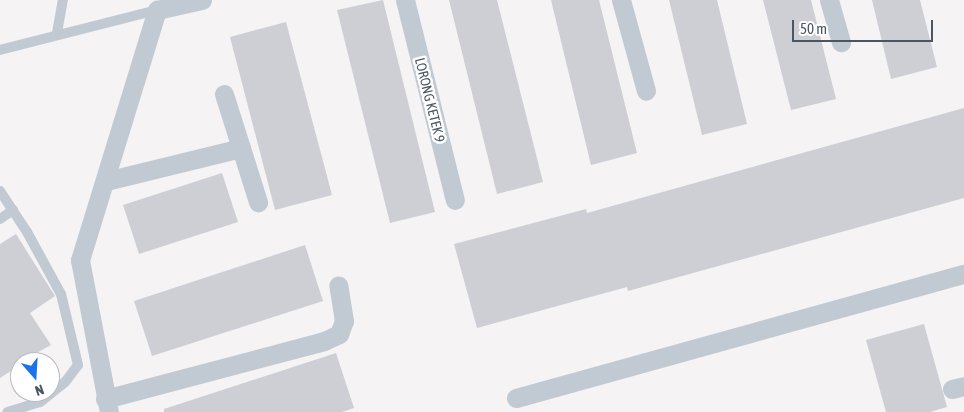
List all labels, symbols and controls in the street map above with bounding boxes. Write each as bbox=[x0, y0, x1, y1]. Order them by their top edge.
scale bar bbox=[794, 10, 935, 42]
text: 50 m bbox=[800, 20, 827, 37]
street label: LORONG KETEK 9 bbox=[411, 56, 449, 144]
north arrow bbox=[10, 352, 60, 402]
text: N bbox=[33, 381, 46, 399]

